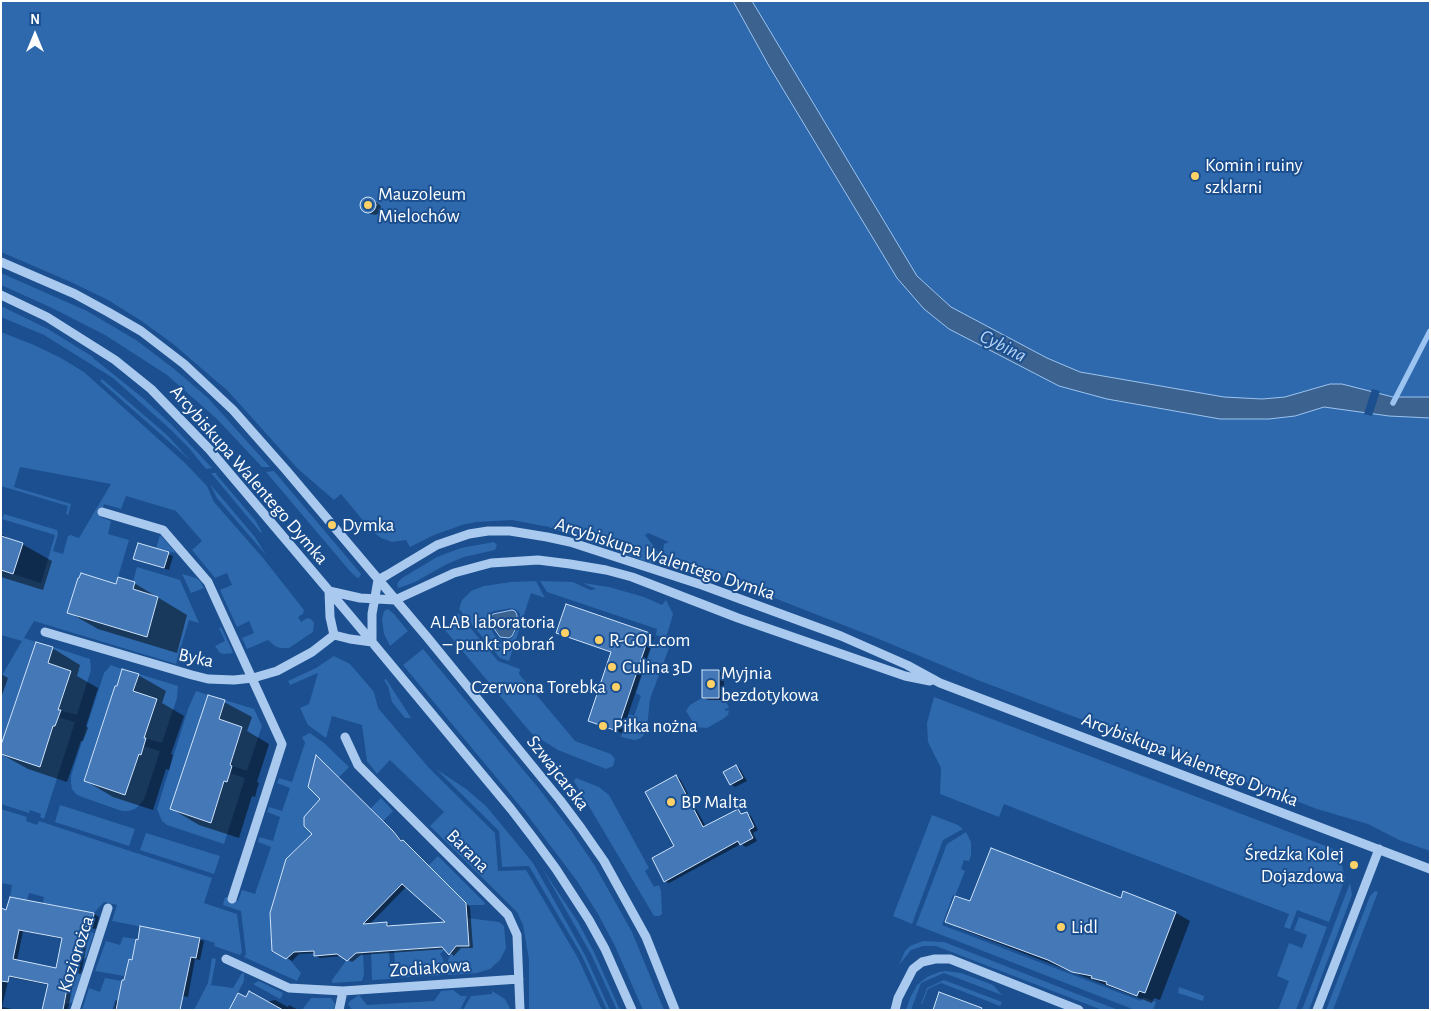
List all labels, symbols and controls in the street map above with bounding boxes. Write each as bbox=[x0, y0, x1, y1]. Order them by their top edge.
north arrow bbox=[10, 10, 60, 60]
text: N bbox=[30, 13, 40, 27]
place label: Komin i ruiny szklarni bbox=[1205, 154, 1303, 198]
marker: Komin i ruiny szklarni bbox=[1189, 170, 1201, 182]
place label: Mauzoleum Mielochów bbox=[378, 183, 466, 227]
marker: Mauzoleum Mielochów bbox=[362, 199, 374, 211]
water label: Cybina bbox=[976, 324, 1030, 368]
street label: Arcybiskupa Walentego Dymka bbox=[165, 381, 333, 569]
street label: Arcybiskupa Walentego Dymka bbox=[552, 513, 778, 605]
place label: Dymka bbox=[342, 514, 395, 536]
marker: Dymka bbox=[326, 519, 338, 531]
place label: ALAB laboratoria – punkt pobrań bbox=[430, 611, 555, 655]
marker: ALAB laboratoria – punkt pobrań bbox=[559, 627, 571, 639]
place label: R-GOL.com bbox=[609, 629, 691, 651]
marker: R-GOL.com bbox=[593, 634, 605, 646]
street label: Byka bbox=[176, 643, 216, 673]
place label: Culina 3D bbox=[622, 656, 692, 678]
marker: Culina 3D bbox=[606, 661, 618, 673]
place label: Myjnia bezdotykowa bbox=[721, 662, 819, 706]
place label: Czerwona Torebka bbox=[472, 676, 606, 698]
marker: Myjnia bezdotykowa bbox=[705, 678, 717, 690]
marker: Czerwona Torebka bbox=[610, 681, 622, 693]
street label: Arcybiskupa Walentego Dymka bbox=[1078, 708, 1302, 812]
place label: Piłka nożna bbox=[613, 715, 698, 737]
marker: Piłka nożna bbox=[597, 720, 609, 732]
street label: Szwajcarska bbox=[522, 731, 594, 815]
place label: BP Malta bbox=[681, 791, 747, 813]
marker: BP Malta bbox=[665, 796, 677, 808]
street label: Barana bbox=[442, 825, 494, 877]
place label: Średzka Kolej Dojazdowa bbox=[1245, 843, 1344, 887]
marker: Średzka Kolej Dojazdowa bbox=[1348, 859, 1360, 871]
street label: Koziorożca bbox=[53, 913, 99, 995]
place label: Lidl bbox=[1071, 916, 1098, 938]
marker: Lidl bbox=[1055, 921, 1067, 933]
street label: Zodiakowa bbox=[389, 954, 471, 982]

